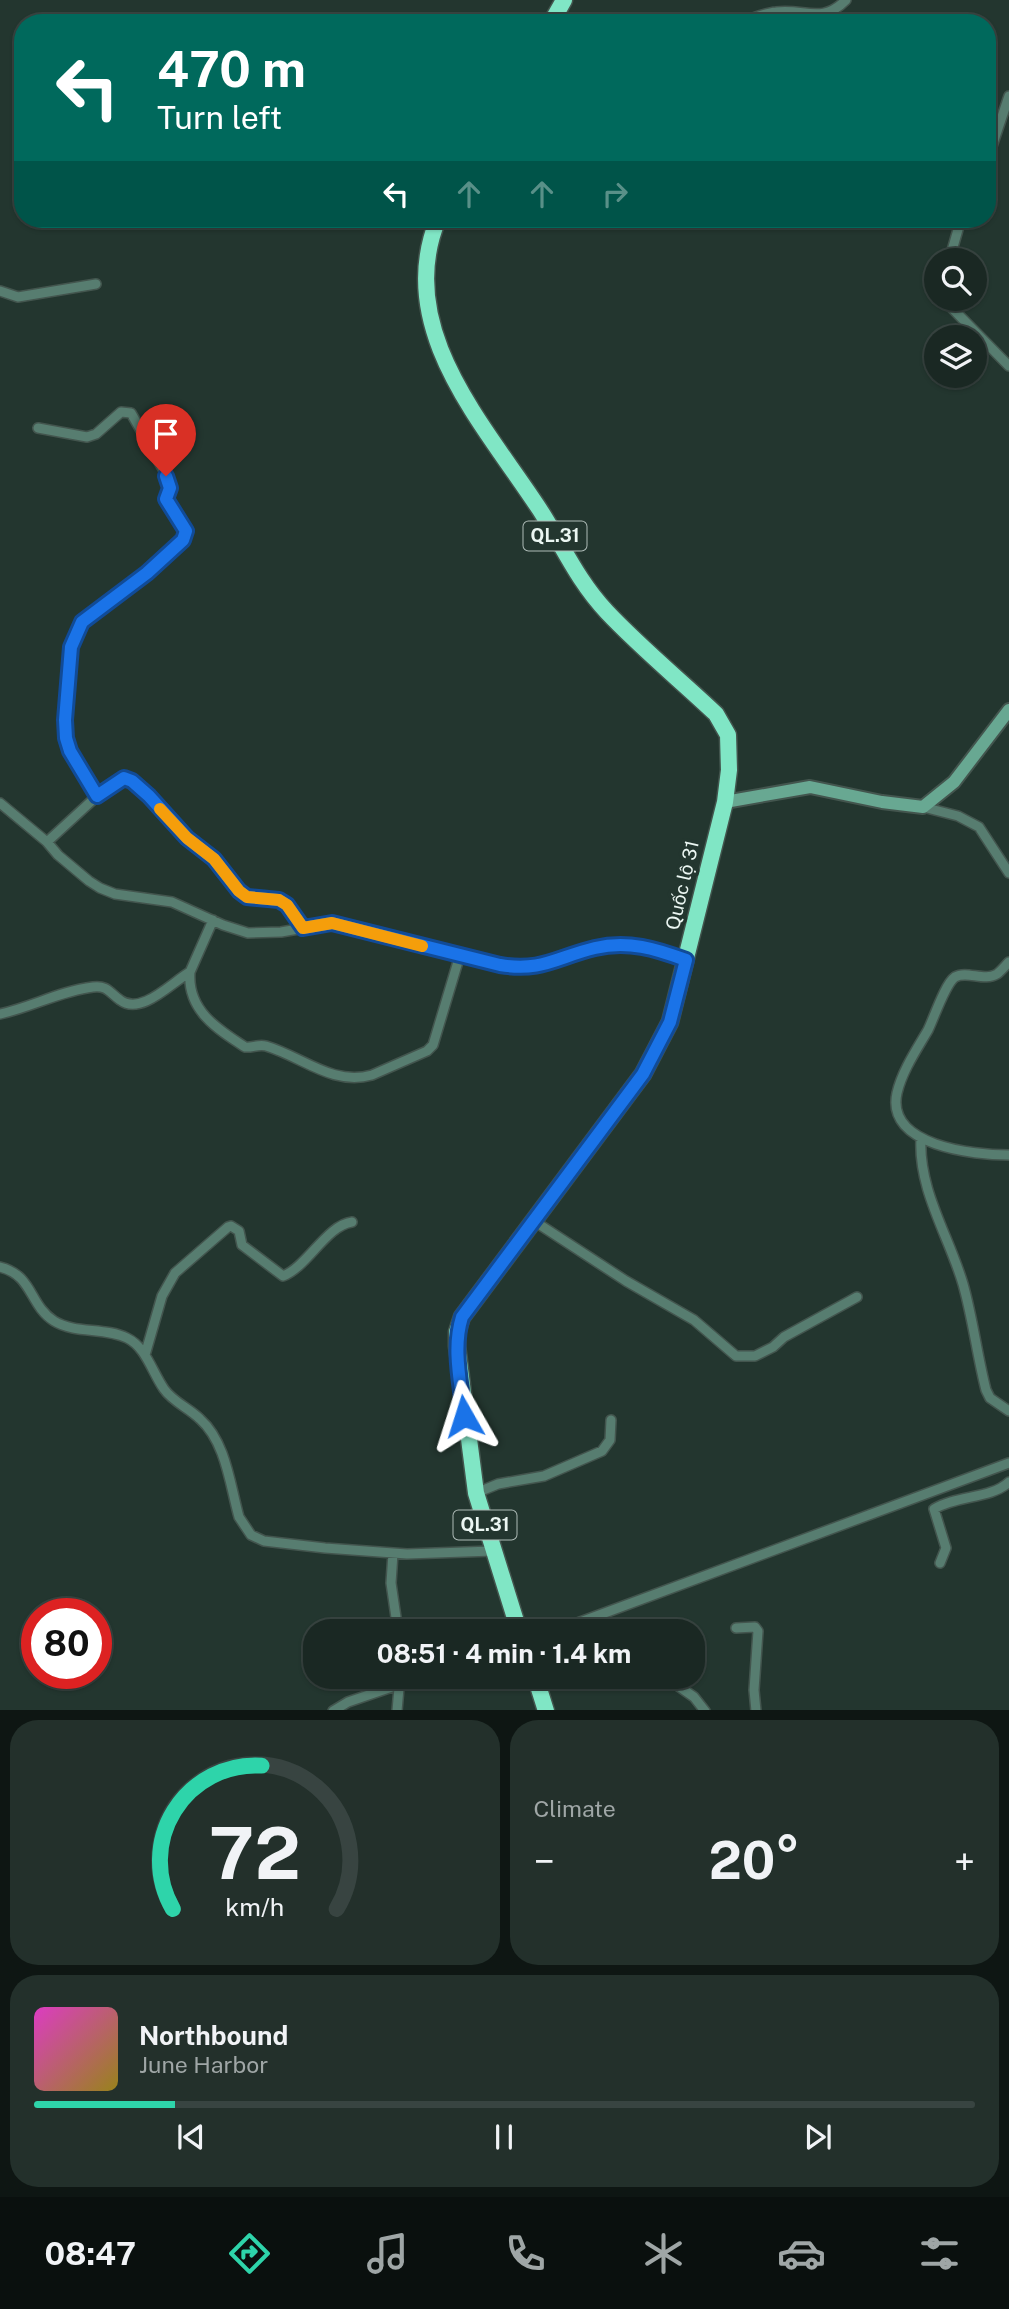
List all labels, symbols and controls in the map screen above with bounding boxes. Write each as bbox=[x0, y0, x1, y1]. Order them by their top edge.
text: 470 m bbox=[157, 40, 306, 98]
icon: left bbox=[42, 42, 133, 133]
text: Turn left bbox=[157, 99, 282, 136]
icon: left bbox=[377, 175, 415, 213]
icon: ahead bbox=[450, 175, 488, 213]
icon: ahead bbox=[523, 175, 561, 213]
icon: right bbox=[596, 175, 634, 213]
map controls bbox=[924, 248, 987, 388]
button: search bbox=[924, 248, 987, 311]
button: layers bbox=[924, 325, 987, 388]
pin bbox=[136, 404, 196, 476]
icon: arrive bbox=[147, 415, 185, 453]
road number: QL.31 bbox=[524, 522, 586, 550]
street label: Quốc lộ 31 bbox=[661, 838, 703, 932]
position arrow bbox=[427, 1379, 501, 1453]
road number: QL.31 bbox=[454, 1510, 516, 1540]
speed limit sign: 80 bbox=[21, 1598, 112, 1689]
text: 08:51 · 4 min · 1.4 km bbox=[377, 1638, 631, 1669]
text: Climate bbox=[534, 1795, 616, 1822]
text: 72 bbox=[209, 1810, 301, 1895]
text: 20° bbox=[709, 1830, 800, 1891]
text: − bbox=[534, 1839, 555, 1884]
text: + bbox=[954, 1839, 975, 1884]
text: km/h bbox=[225, 1891, 284, 1921]
text: Northbound bbox=[139, 2020, 288, 2051]
text: June Harbor bbox=[139, 2051, 268, 2078]
icon: previous bbox=[172, 2118, 210, 2156]
icon: pause bbox=[485, 2118, 523, 2156]
icon: next bbox=[799, 2118, 837, 2156]
icon: directions bbox=[225, 2229, 274, 2278]
icon: music bbox=[363, 2229, 412, 2278]
icon: phone bbox=[501, 2229, 550, 2278]
icon: climate bbox=[639, 2229, 688, 2278]
icon: car bbox=[777, 2229, 826, 2278]
icon: filters bbox=[915, 2229, 964, 2278]
text: 08:47 bbox=[45, 2235, 136, 2272]

